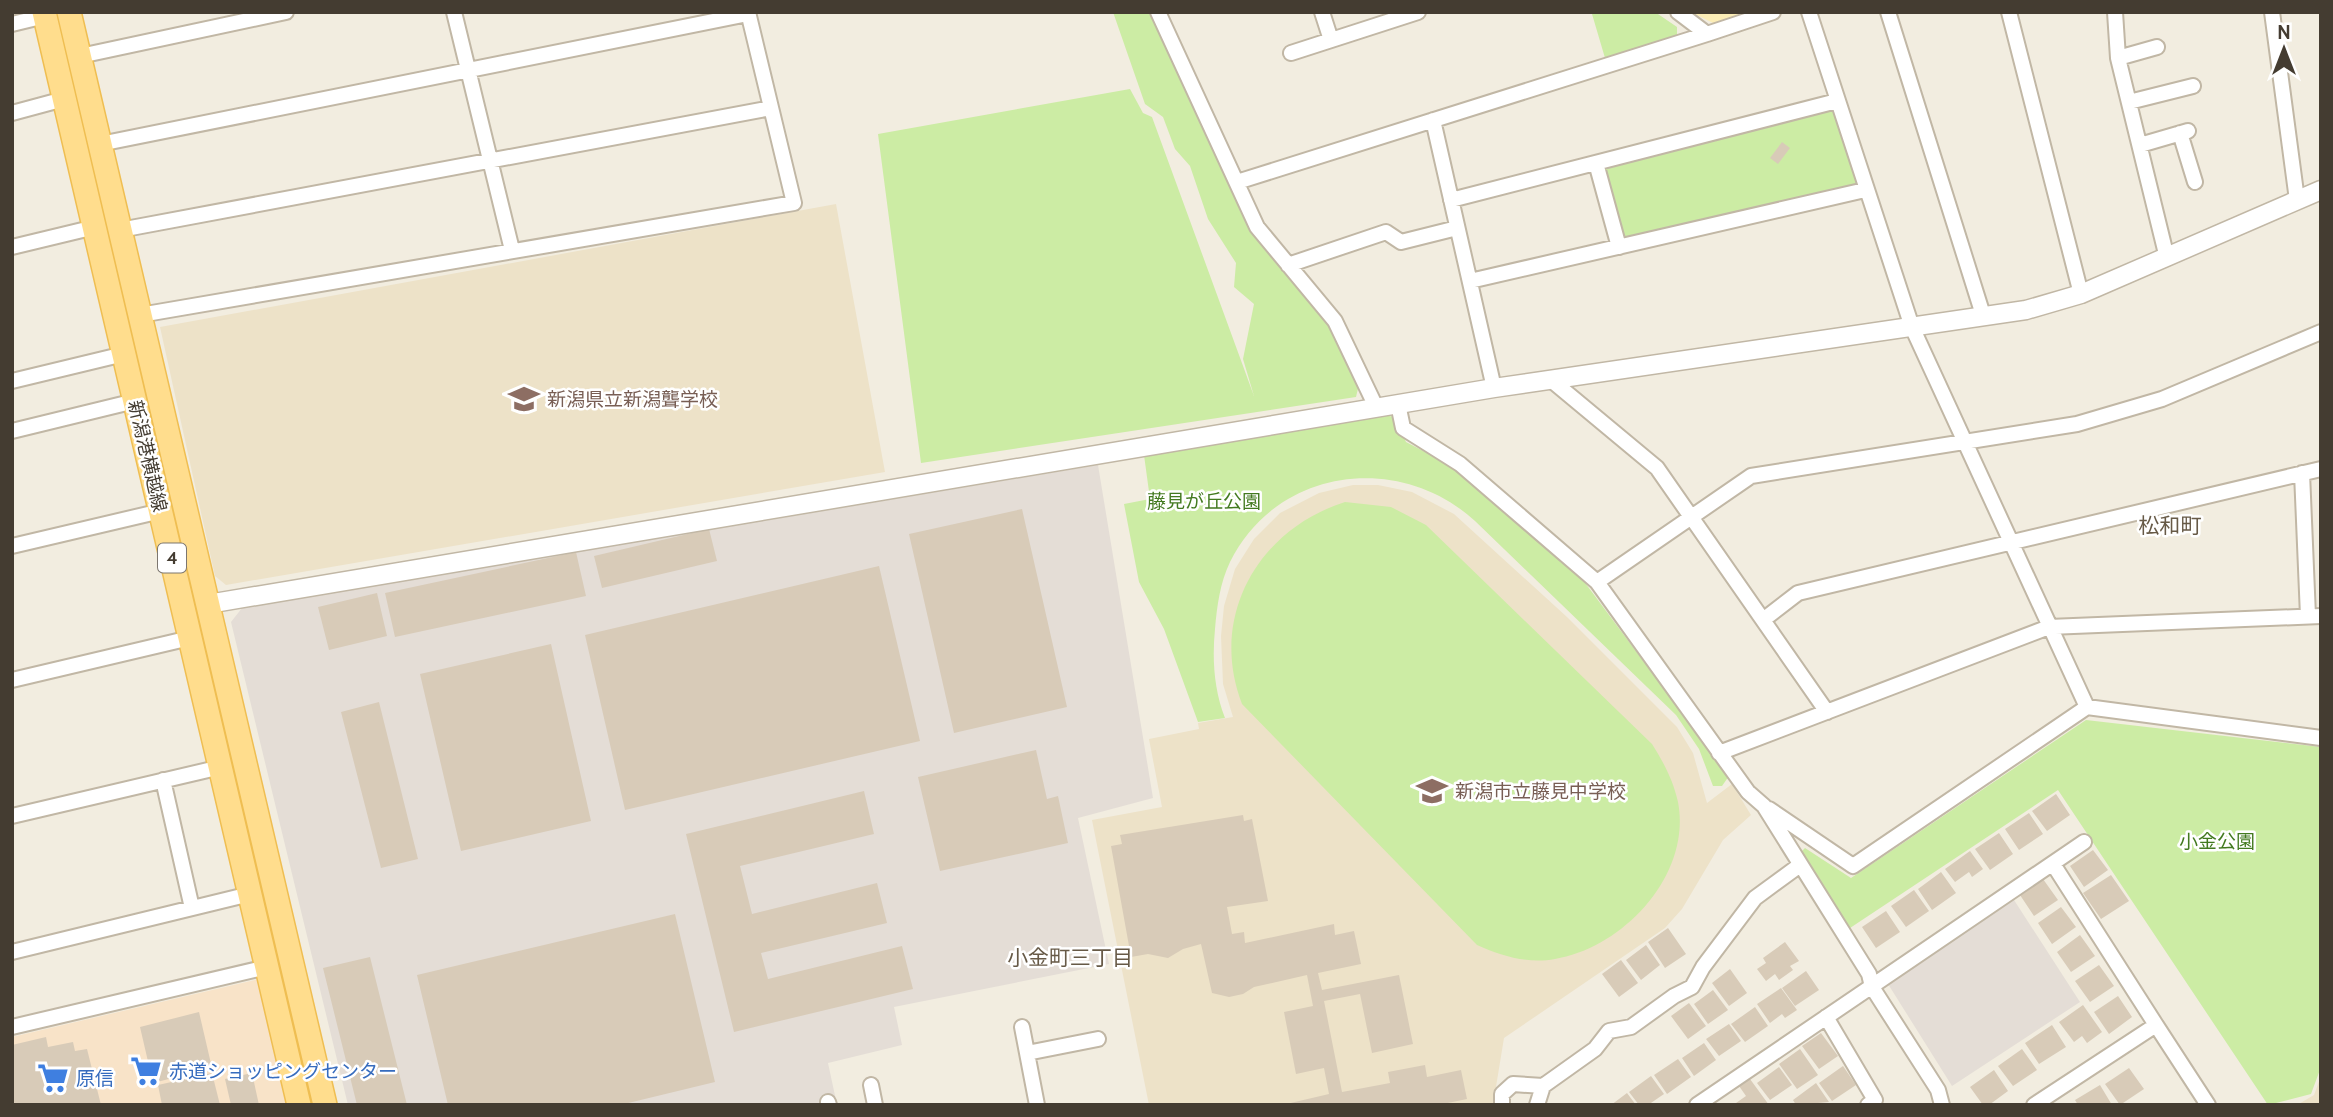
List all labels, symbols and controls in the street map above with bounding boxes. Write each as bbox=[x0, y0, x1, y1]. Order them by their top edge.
north arrow bbox=[2249, 14, 2319, 84]
text: N bbox=[2277, 21, 2291, 44]
school or university icon: 新潟県立新潟聾学校 bbox=[507, 382, 541, 416]
place label: 新潟県立新潟聾学校 bbox=[547, 388, 718, 411]
street label: 新潟港横越線 bbox=[123, 398, 172, 514]
park label: 藤見が丘公園 bbox=[1147, 490, 1261, 513]
district label: 松和町 bbox=[2139, 513, 2202, 538]
road number: 4 bbox=[158, 544, 186, 572]
school or university icon: 新潟市立藤見中学校 bbox=[1415, 774, 1449, 808]
place label: 新潟市立藤見中学校 bbox=[1455, 780, 1626, 803]
park label: 小金公園 bbox=[2179, 830, 2255, 853]
district label: 小金町三丁目 bbox=[1007, 945, 1133, 970]
supermarket icon: 赤道ショッピングセンター bbox=[129, 1054, 163, 1088]
place label: 赤道ショッピングセンター bbox=[169, 1060, 397, 1083]
supermarket icon: 原信 bbox=[36, 1061, 70, 1095]
place label: 原信 bbox=[76, 1067, 114, 1090]

